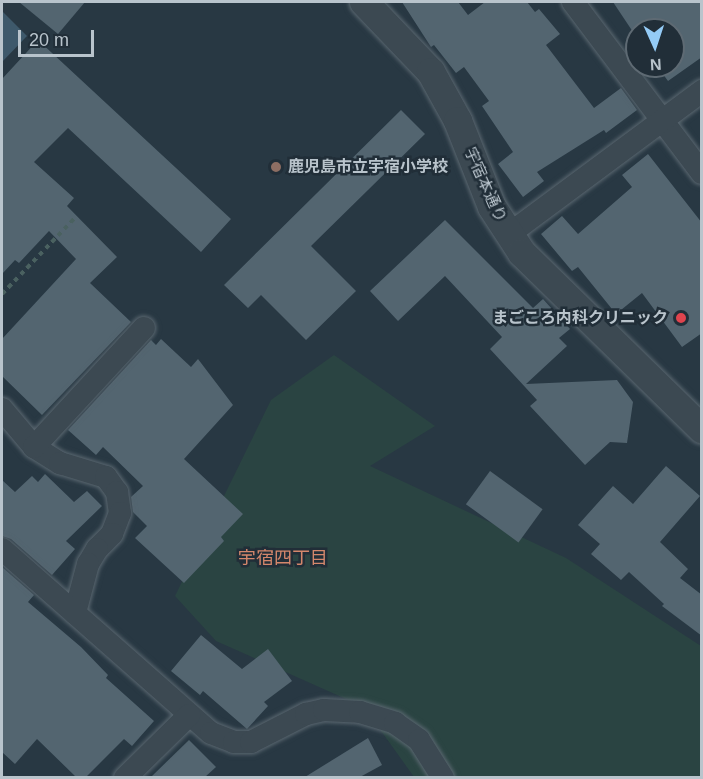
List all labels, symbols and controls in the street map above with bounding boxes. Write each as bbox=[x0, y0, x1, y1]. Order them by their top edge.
scale bar bbox=[21, 18, 98, 56]
north arrow bbox=[625, 18, 685, 78]
text: 20 m bbox=[29, 30, 69, 50]
text: N bbox=[650, 56, 662, 73]
street label: 宇宿本通り bbox=[460, 145, 510, 225]
place label: 鹿児島市立宇宿小学校 bbox=[288, 157, 448, 177]
marker: 鹿児島市立宇宿小学校 bbox=[269, 160, 283, 174]
place label: まごころ内科クリニック bbox=[492, 308, 668, 328]
marker: まごころ内科クリニック bbox=[672, 309, 690, 327]
district label: 宇宿四丁目 bbox=[238, 547, 328, 569]

